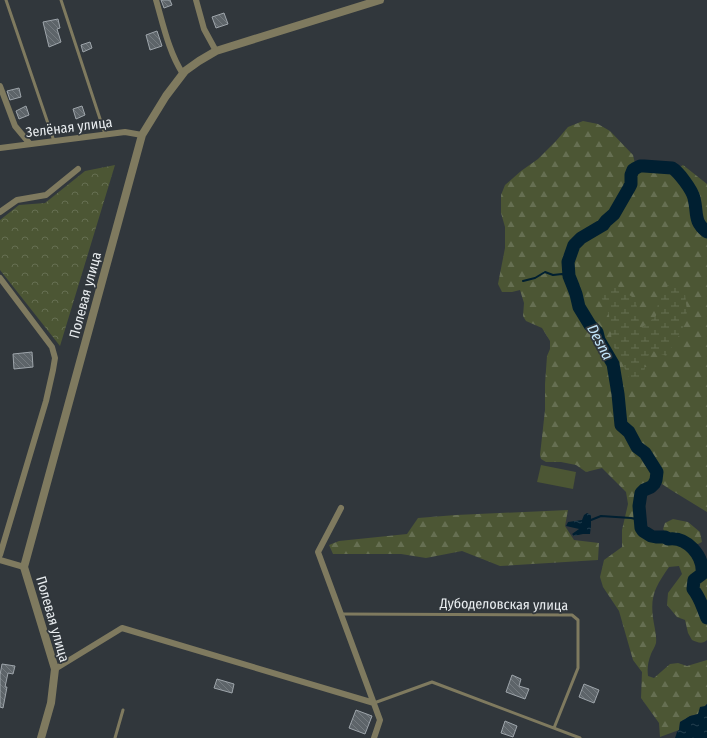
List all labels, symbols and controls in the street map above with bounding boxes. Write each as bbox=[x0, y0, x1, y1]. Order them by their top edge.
street label: Зелёная улица bbox=[25, 114, 113, 141]
street label: Полевая улица bbox=[66, 250, 105, 340]
water label: Desna bbox=[583, 321, 617, 363]
street label: Полевая улица bbox=[32, 574, 73, 664]
street label: Дубоделовская улица bbox=[439, 595, 568, 614]

